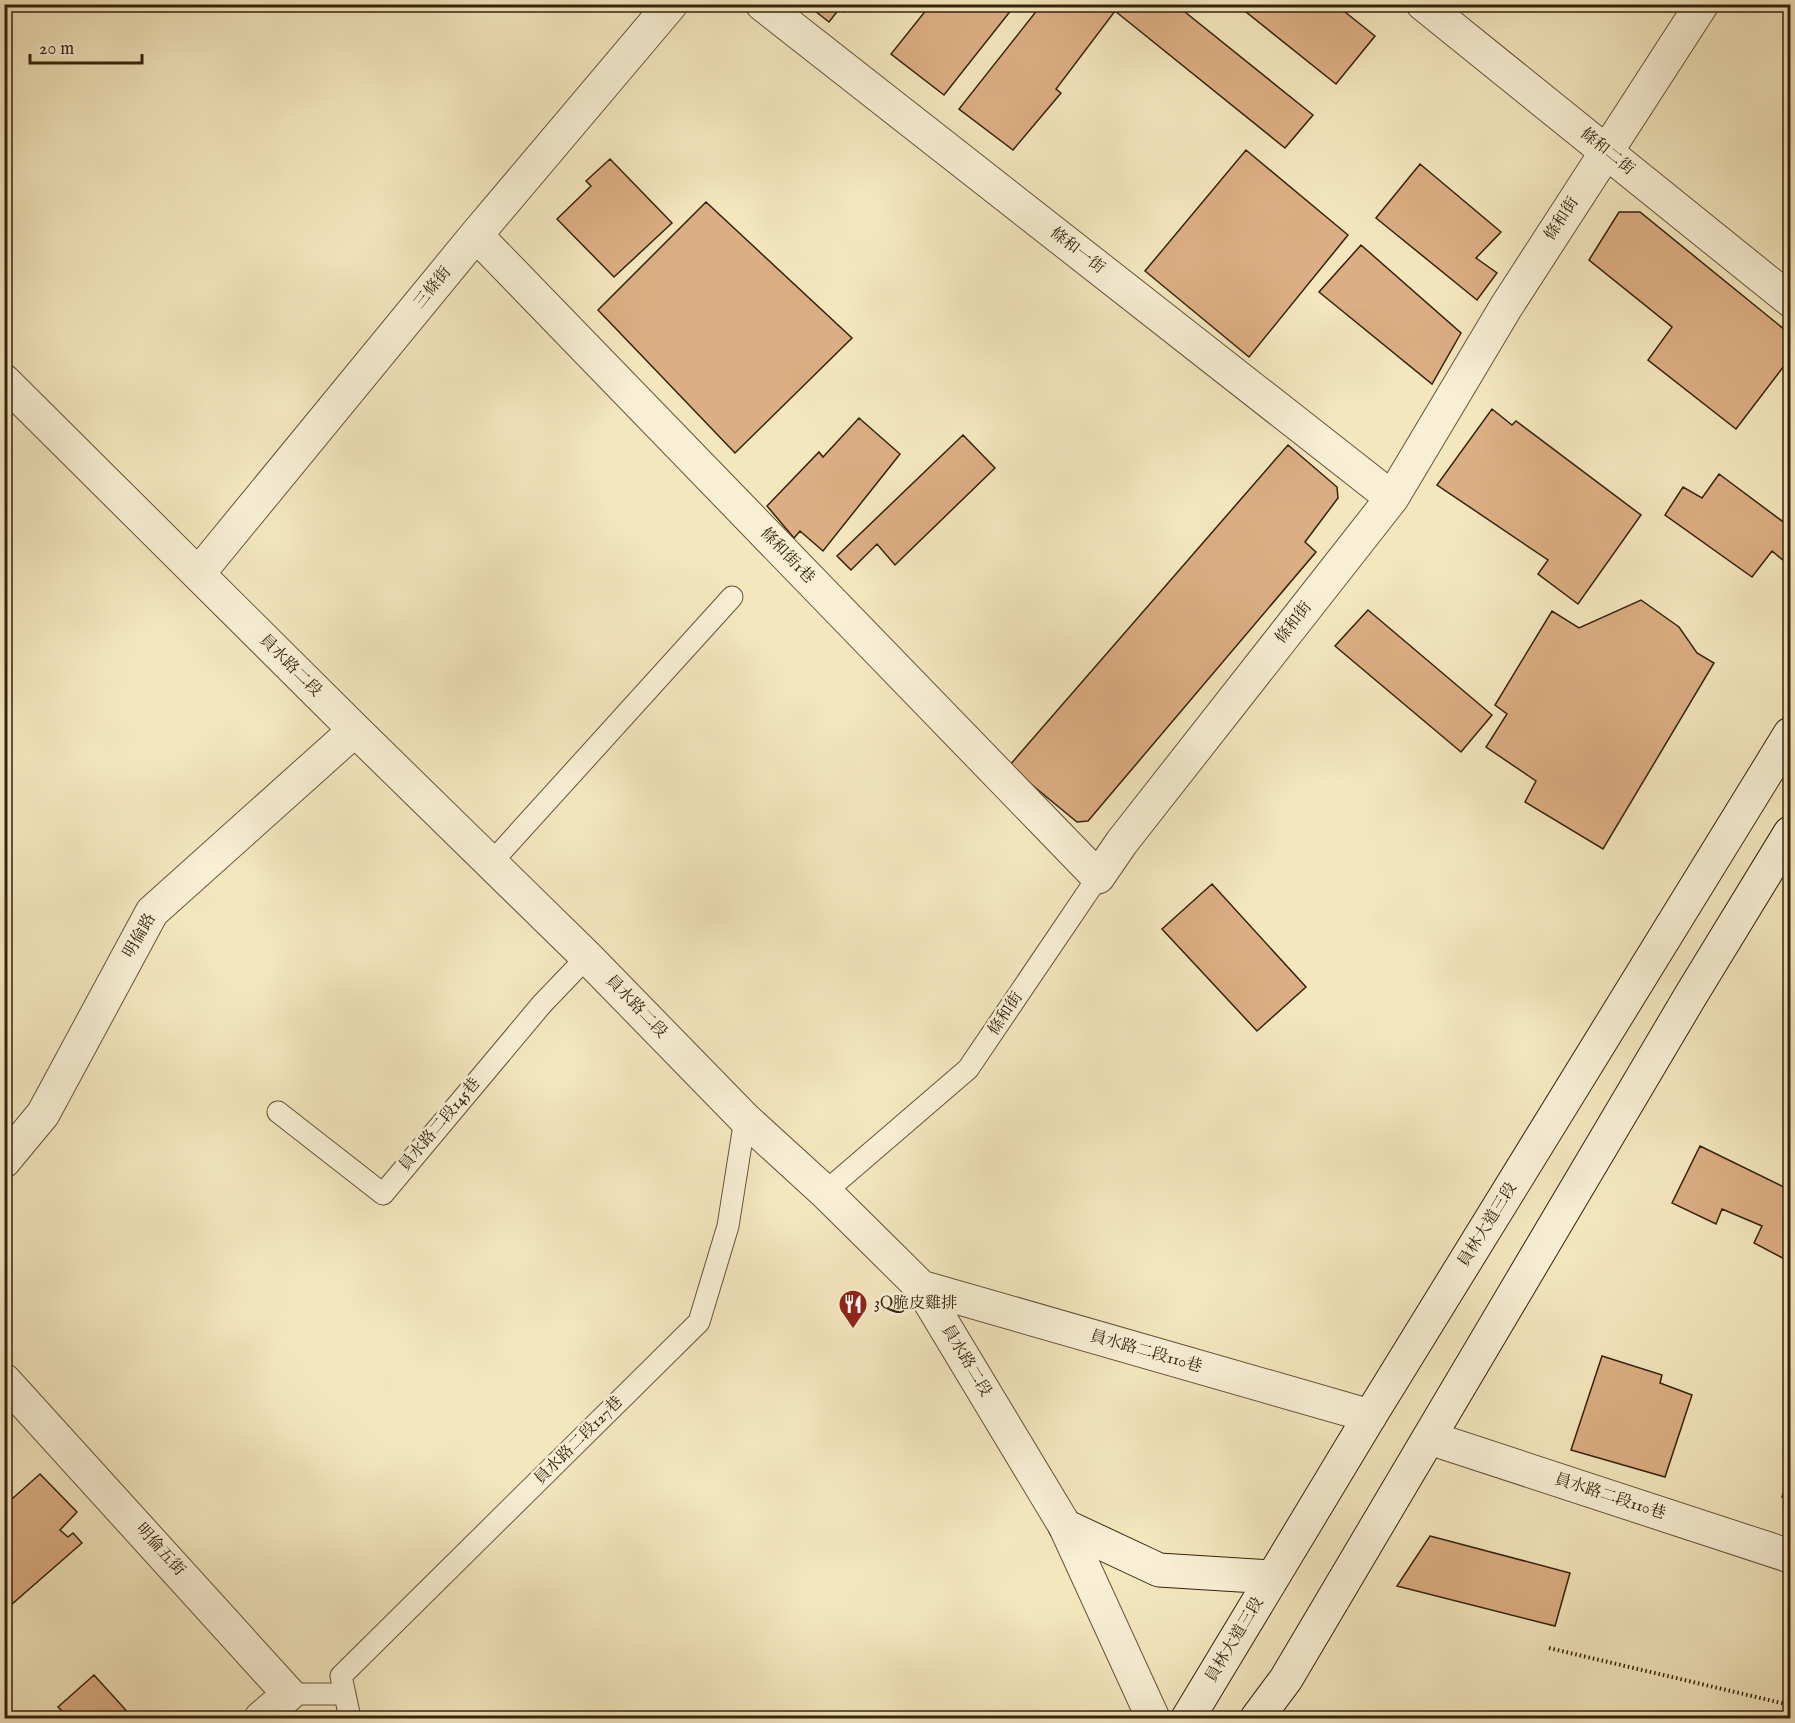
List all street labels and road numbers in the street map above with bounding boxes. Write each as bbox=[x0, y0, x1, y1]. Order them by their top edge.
street label: 條和二街 bbox=[1576, 124, 1638, 180]
street label: 條和街 bbox=[1541, 193, 1583, 245]
street label: 條和一街 bbox=[1046, 223, 1108, 279]
street label: 三條街 bbox=[410, 263, 456, 313]
street label: 條和街1巷 bbox=[756, 524, 818, 588]
street label: 條和街 bbox=[1271, 598, 1317, 648]
street label: 員水路二段 bbox=[255, 631, 325, 701]
street label: 明倫路 bbox=[119, 910, 161, 962]
street label: 員水路二段 bbox=[601, 971, 671, 1043]
street label: 條和街 bbox=[984, 989, 1028, 1039]
street label: 員水路二段145巷 bbox=[395, 1074, 485, 1176]
street label: 員林大道三段 bbox=[1454, 1179, 1522, 1271]
street label: 員水路二段 bbox=[937, 1322, 995, 1400]
street label: 員水路二段110巷 bbox=[1088, 1326, 1204, 1378]
street label: 員水路二段127巷 bbox=[531, 1393, 627, 1489]
street label: 員水路二段110巷 bbox=[1552, 1470, 1668, 1524]
street label: 明倫五街 bbox=[131, 1520, 189, 1580]
street label: 員林大道三段 bbox=[1202, 1594, 1268, 1686]

